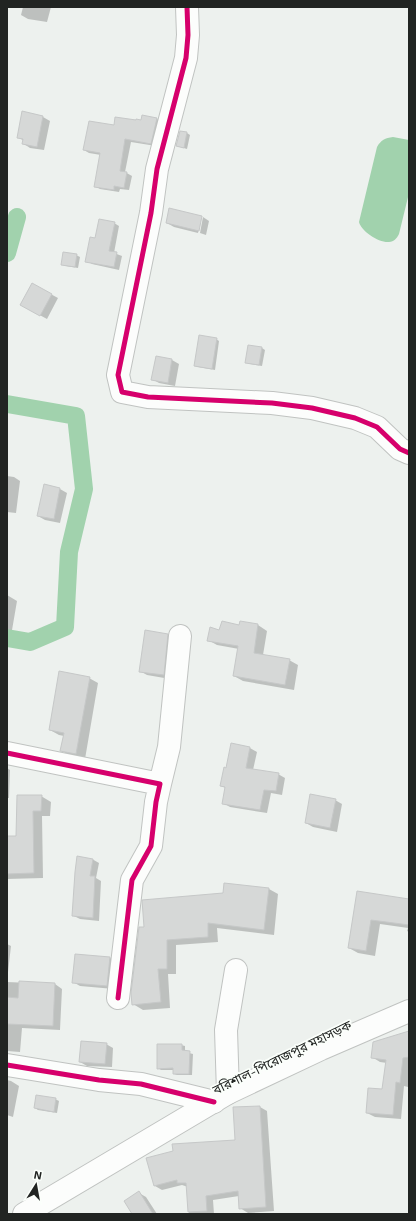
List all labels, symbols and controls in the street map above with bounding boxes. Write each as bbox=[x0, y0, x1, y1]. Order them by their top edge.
street label: বরিশাল-পিরোজপুর মহাসড়ক bbox=[209, 1016, 355, 1099]
north arrow bbox=[16, 1165, 56, 1205]
text: N bbox=[33, 1168, 43, 1182]

